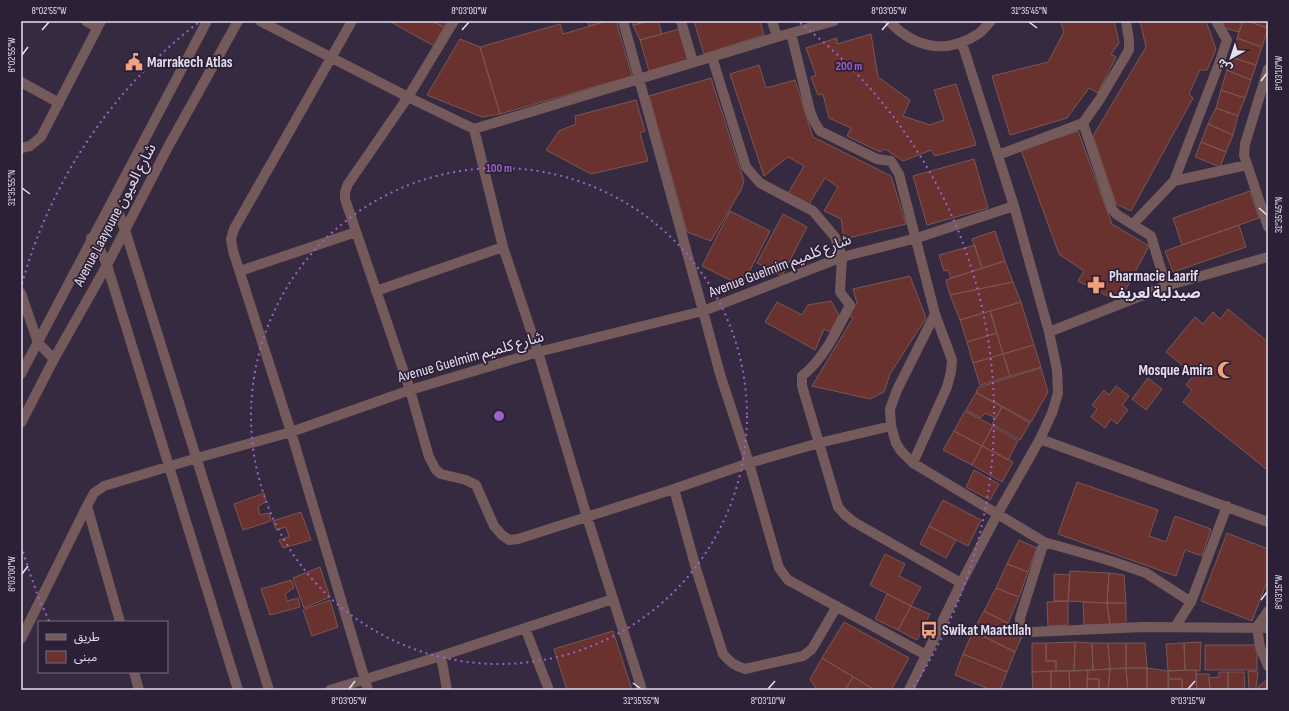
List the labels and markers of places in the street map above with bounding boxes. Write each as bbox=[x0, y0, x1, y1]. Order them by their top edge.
public building icon: Marrakech Atlas bbox=[124, 52, 144, 72]
place label: Marrakech Atlas bbox=[147, 53, 233, 72]
place label: Pharmacie Laarif صيدلية لعريف bbox=[1109, 267, 1201, 303]
pharmacy icon: Pharmacie Laarif صيدلية لعريف bbox=[1086, 275, 1106, 295]
mosque icon: Mosque Amira bbox=[1216, 360, 1236, 380]
place label: Mosque Amira bbox=[1138, 361, 1213, 380]
centre of rings bbox=[492, 409, 506, 423]
bus stop icon: Swikat Maattllah bbox=[919, 620, 939, 640]
place label: Swikat Maattllah bbox=[942, 621, 1031, 640]

